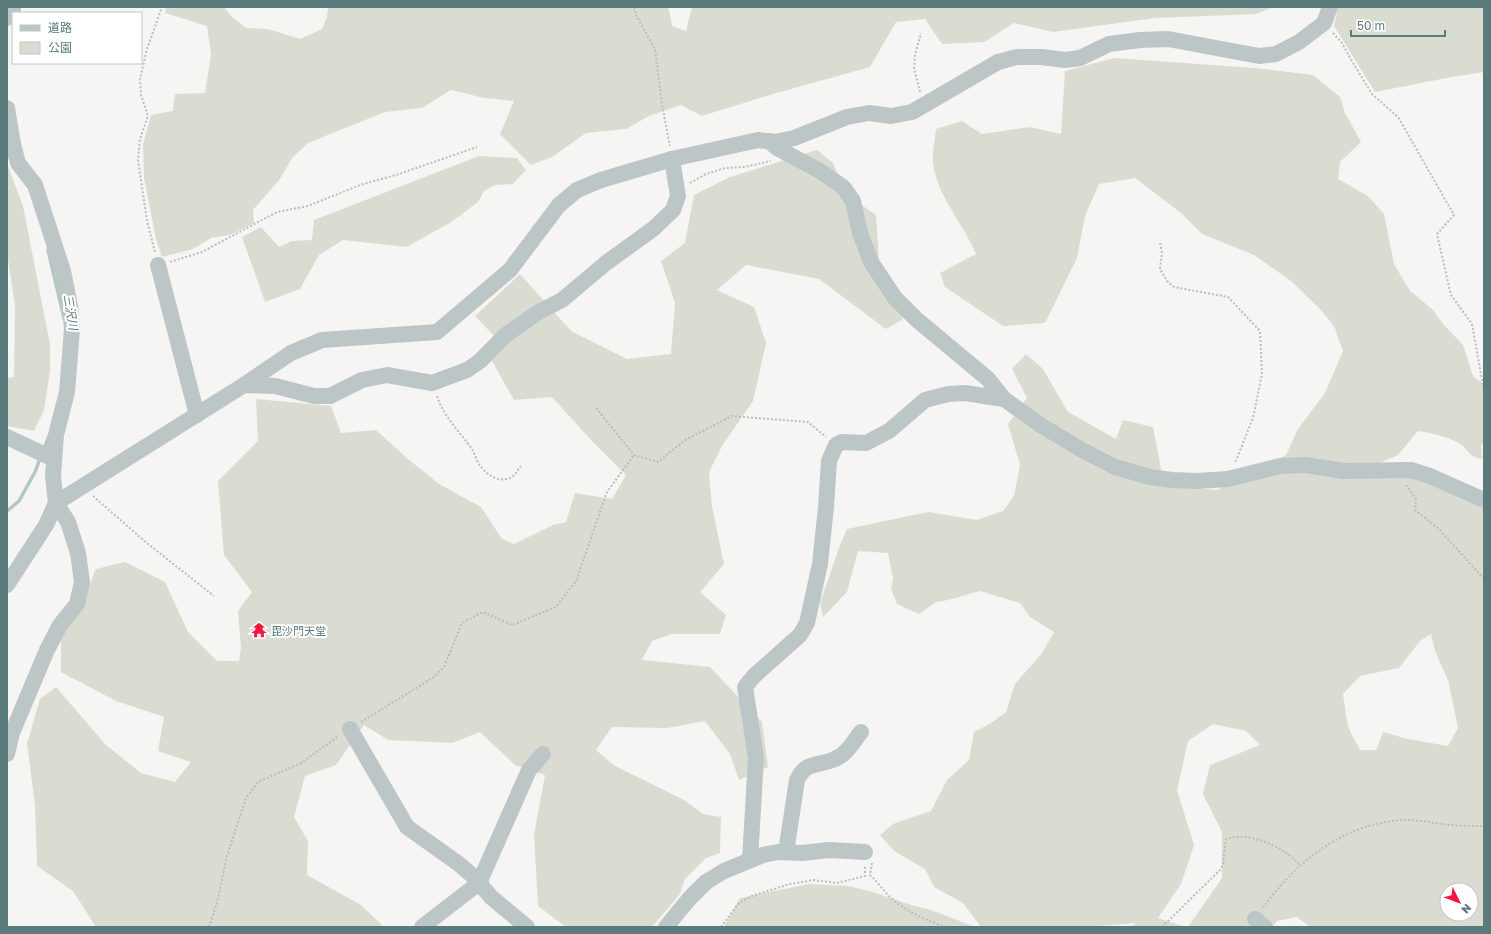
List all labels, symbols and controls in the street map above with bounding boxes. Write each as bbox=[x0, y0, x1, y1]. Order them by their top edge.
legend bbox=[12, 12, 142, 64]
scale bar bbox=[1351, 12, 1445, 38]
text: 50 m bbox=[1357, 18, 1385, 33]
text: 道路 bbox=[48, 20, 72, 35]
text: 公園 bbox=[48, 40, 72, 55]
water label: 三沢川 bbox=[61, 293, 82, 333]
temple icon: 毘沙門天堂 bbox=[250, 621, 268, 639]
place label: 毘沙門天堂 bbox=[271, 624, 326, 637]
north arrow bbox=[1439, 882, 1479, 922]
text: N bbox=[1459, 902, 1474, 916]

